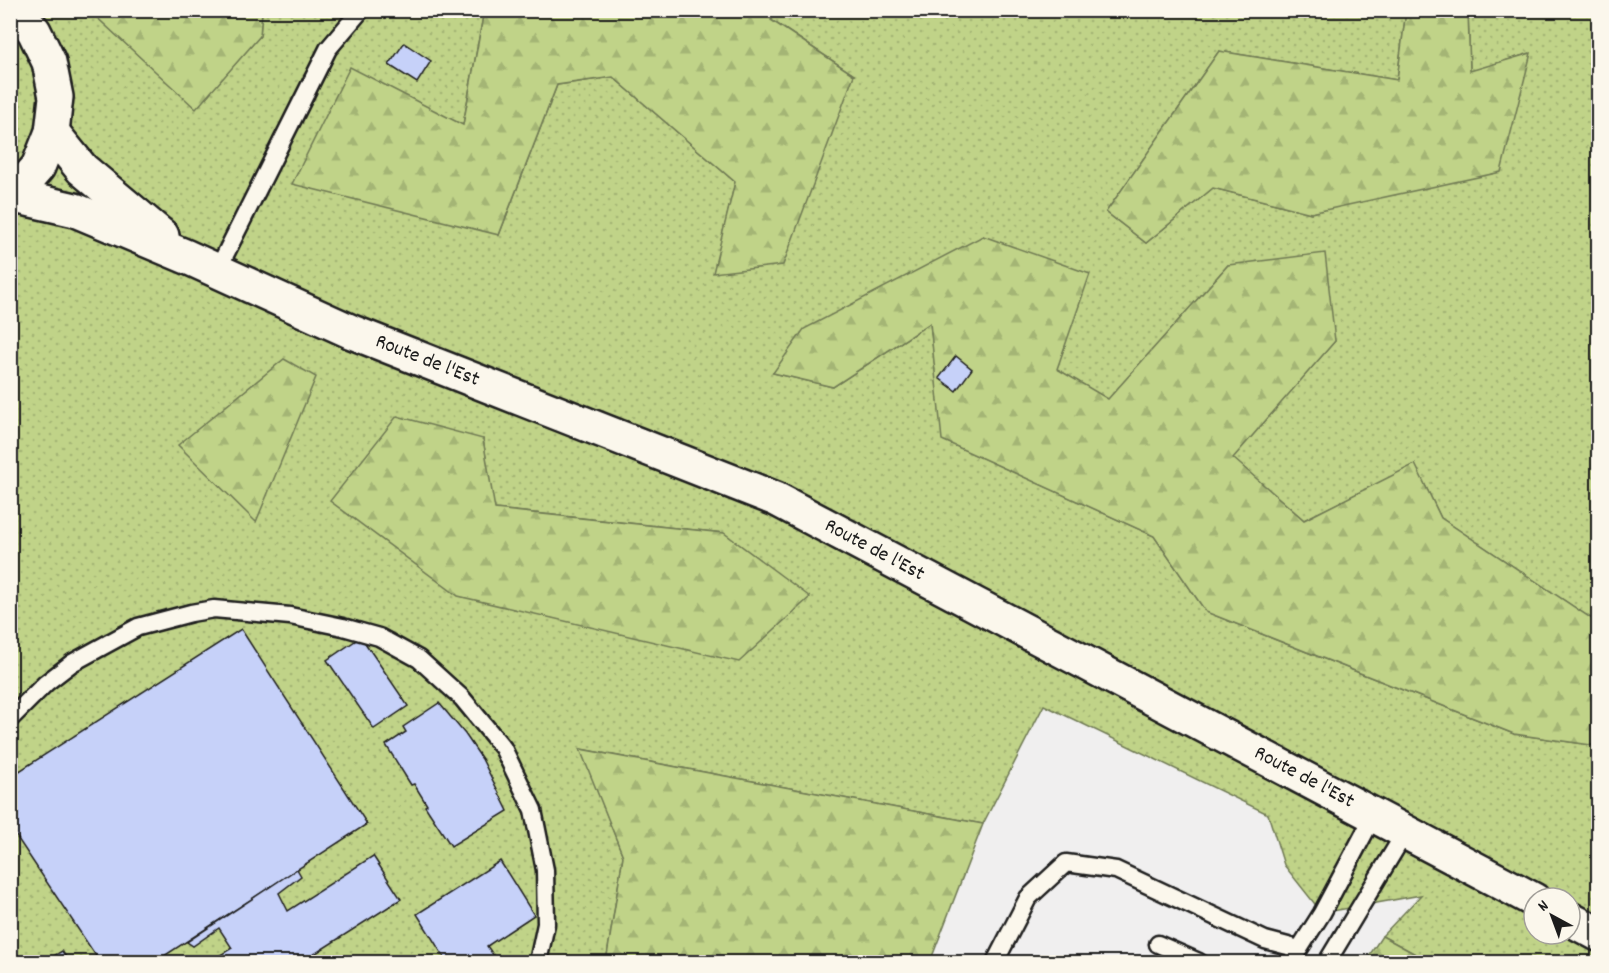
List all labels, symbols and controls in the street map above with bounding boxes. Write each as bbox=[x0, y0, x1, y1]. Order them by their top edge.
street label: Route de l'Est bbox=[371, 328, 484, 396]
street label: Route de l'Est bbox=[819, 512, 930, 590]
street label: Route de l'Est bbox=[1248, 739, 1359, 817]
north arrow bbox=[1522, 886, 1582, 946]
text: N bbox=[1533, 895, 1554, 918]

